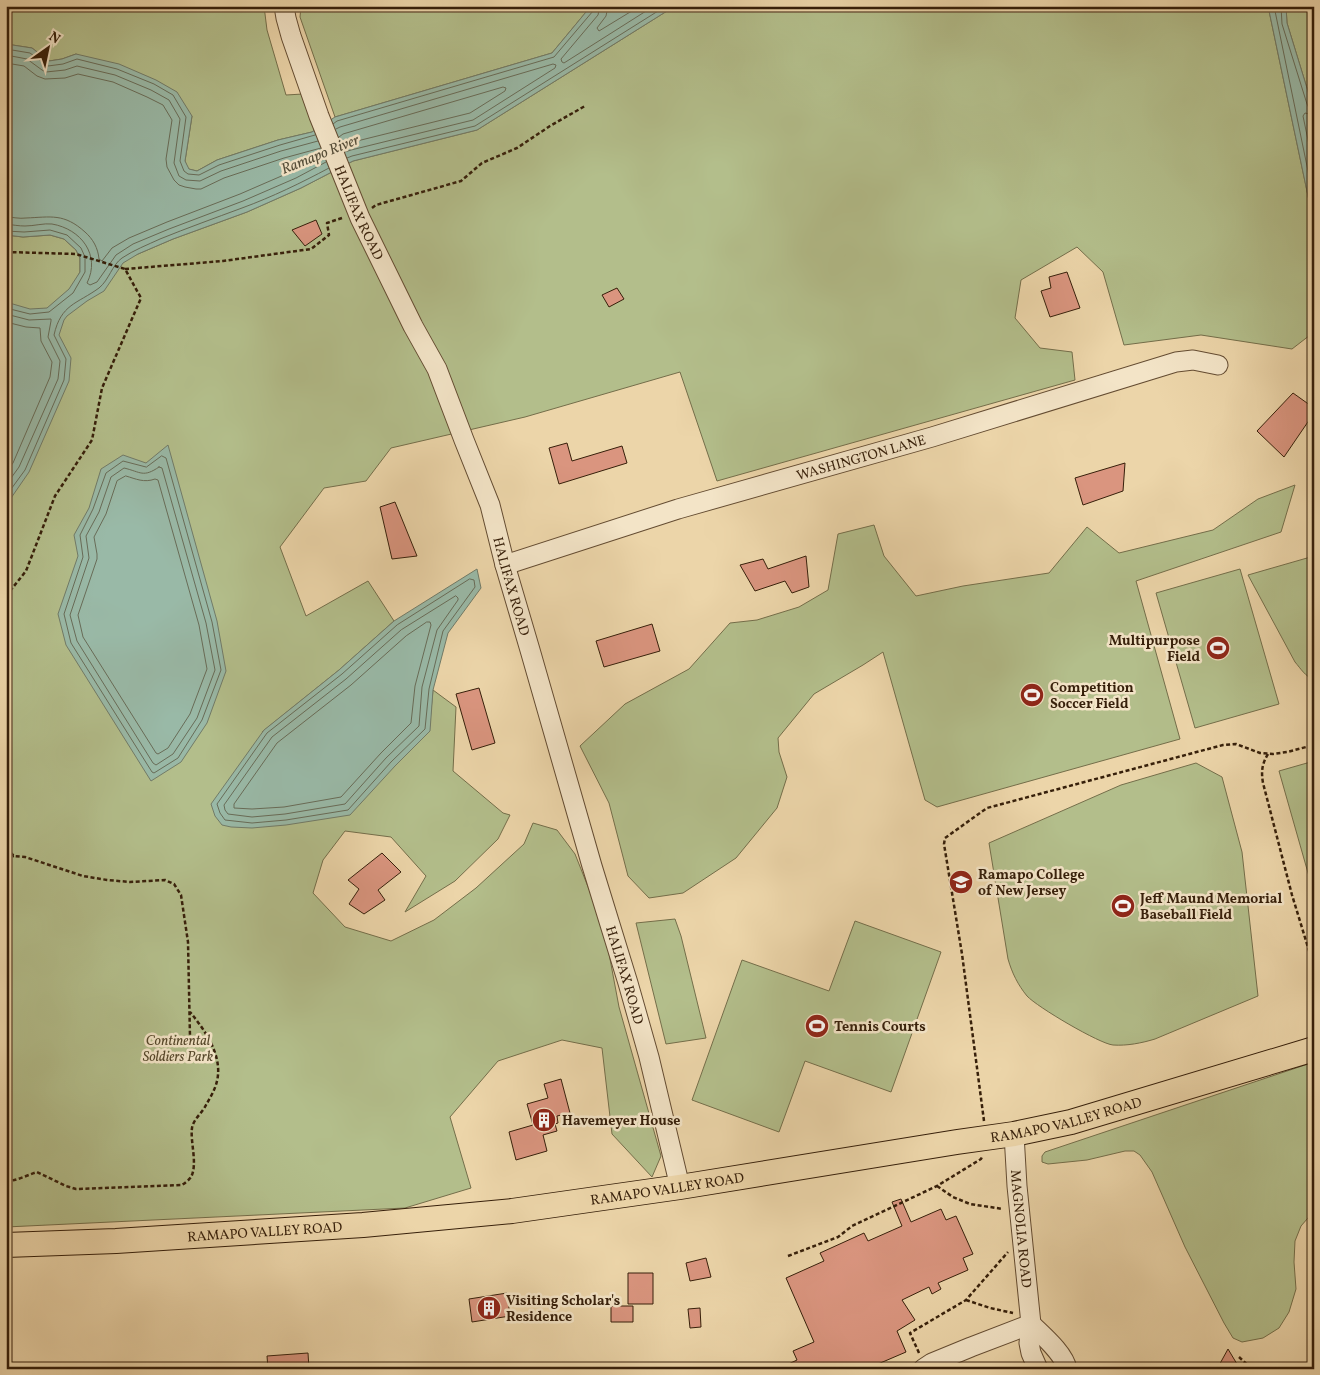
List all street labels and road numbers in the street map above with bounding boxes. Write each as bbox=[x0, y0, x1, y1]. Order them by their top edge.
street label: HALIFAX ROAD bbox=[329, 163, 387, 264]
street label: WASHINGTON LANE bbox=[794, 431, 928, 486]
street label: HALIFAX ROAD bbox=[487, 535, 533, 638]
street label: HALIFAX ROAD bbox=[600, 924, 647, 1027]
street label: RAMAPO VALLEY ROAD bbox=[989, 1093, 1144, 1148]
street label: RAMAPO VALLEY ROAD bbox=[589, 1169, 746, 1211]
street label: MAGNOLIA ROAD bbox=[1005, 1169, 1035, 1289]
street label: RAMAPO VALLEY ROAD bbox=[187, 1218, 343, 1247]

